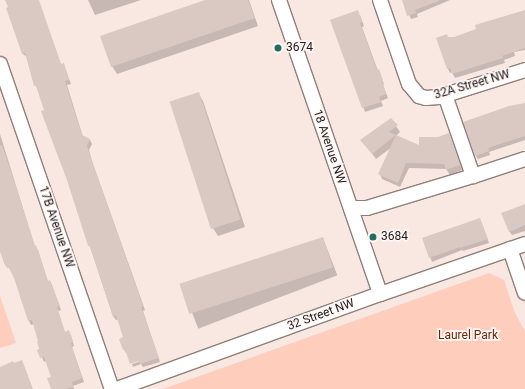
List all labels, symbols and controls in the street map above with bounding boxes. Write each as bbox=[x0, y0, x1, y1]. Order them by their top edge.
place label: 3674 bbox=[286, 41, 313, 55]
marker: 3674 bbox=[273, 43, 283, 53]
street label: 32A Street NW bbox=[432, 67, 512, 103]
street label: 18 Avenue NW bbox=[310, 108, 348, 186]
street label: 17B Avenue NW bbox=[35, 184, 77, 270]
place label: 3684 bbox=[381, 230, 408, 244]
marker: 3684 bbox=[368, 232, 378, 242]
street label: 32 Street NW bbox=[286, 296, 356, 334]
park label: Laurel Park bbox=[438, 329, 498, 343]

